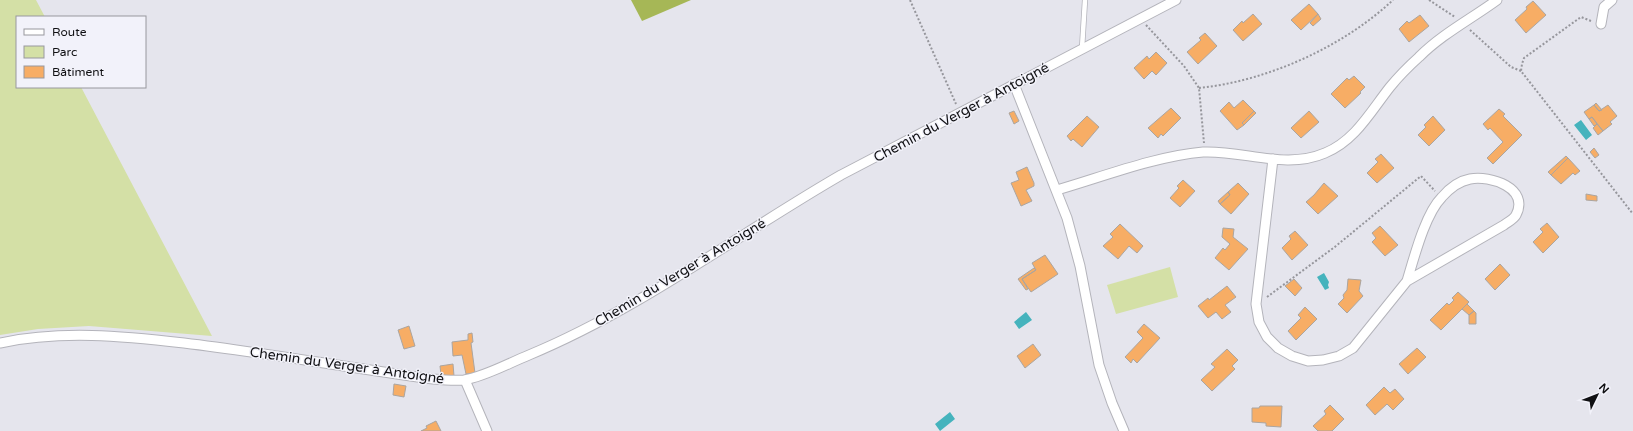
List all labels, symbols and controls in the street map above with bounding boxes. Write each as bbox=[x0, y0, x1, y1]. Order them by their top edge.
legend bbox=[16, 16, 146, 88]
text: Route bbox=[52, 25, 87, 39]
text: Parc bbox=[52, 45, 77, 59]
street label: Chemin du Verger à Antoigné bbox=[871, 59, 1052, 166]
text: Bâtiment bbox=[52, 65, 104, 79]
street label: Chemin du Verger à Antoigné bbox=[592, 215, 769, 330]
street label: Chemin du Verger à Antoigné bbox=[249, 343, 445, 388]
north arrow bbox=[1577, 375, 1617, 415]
text: N bbox=[1596, 381, 1612, 396]

